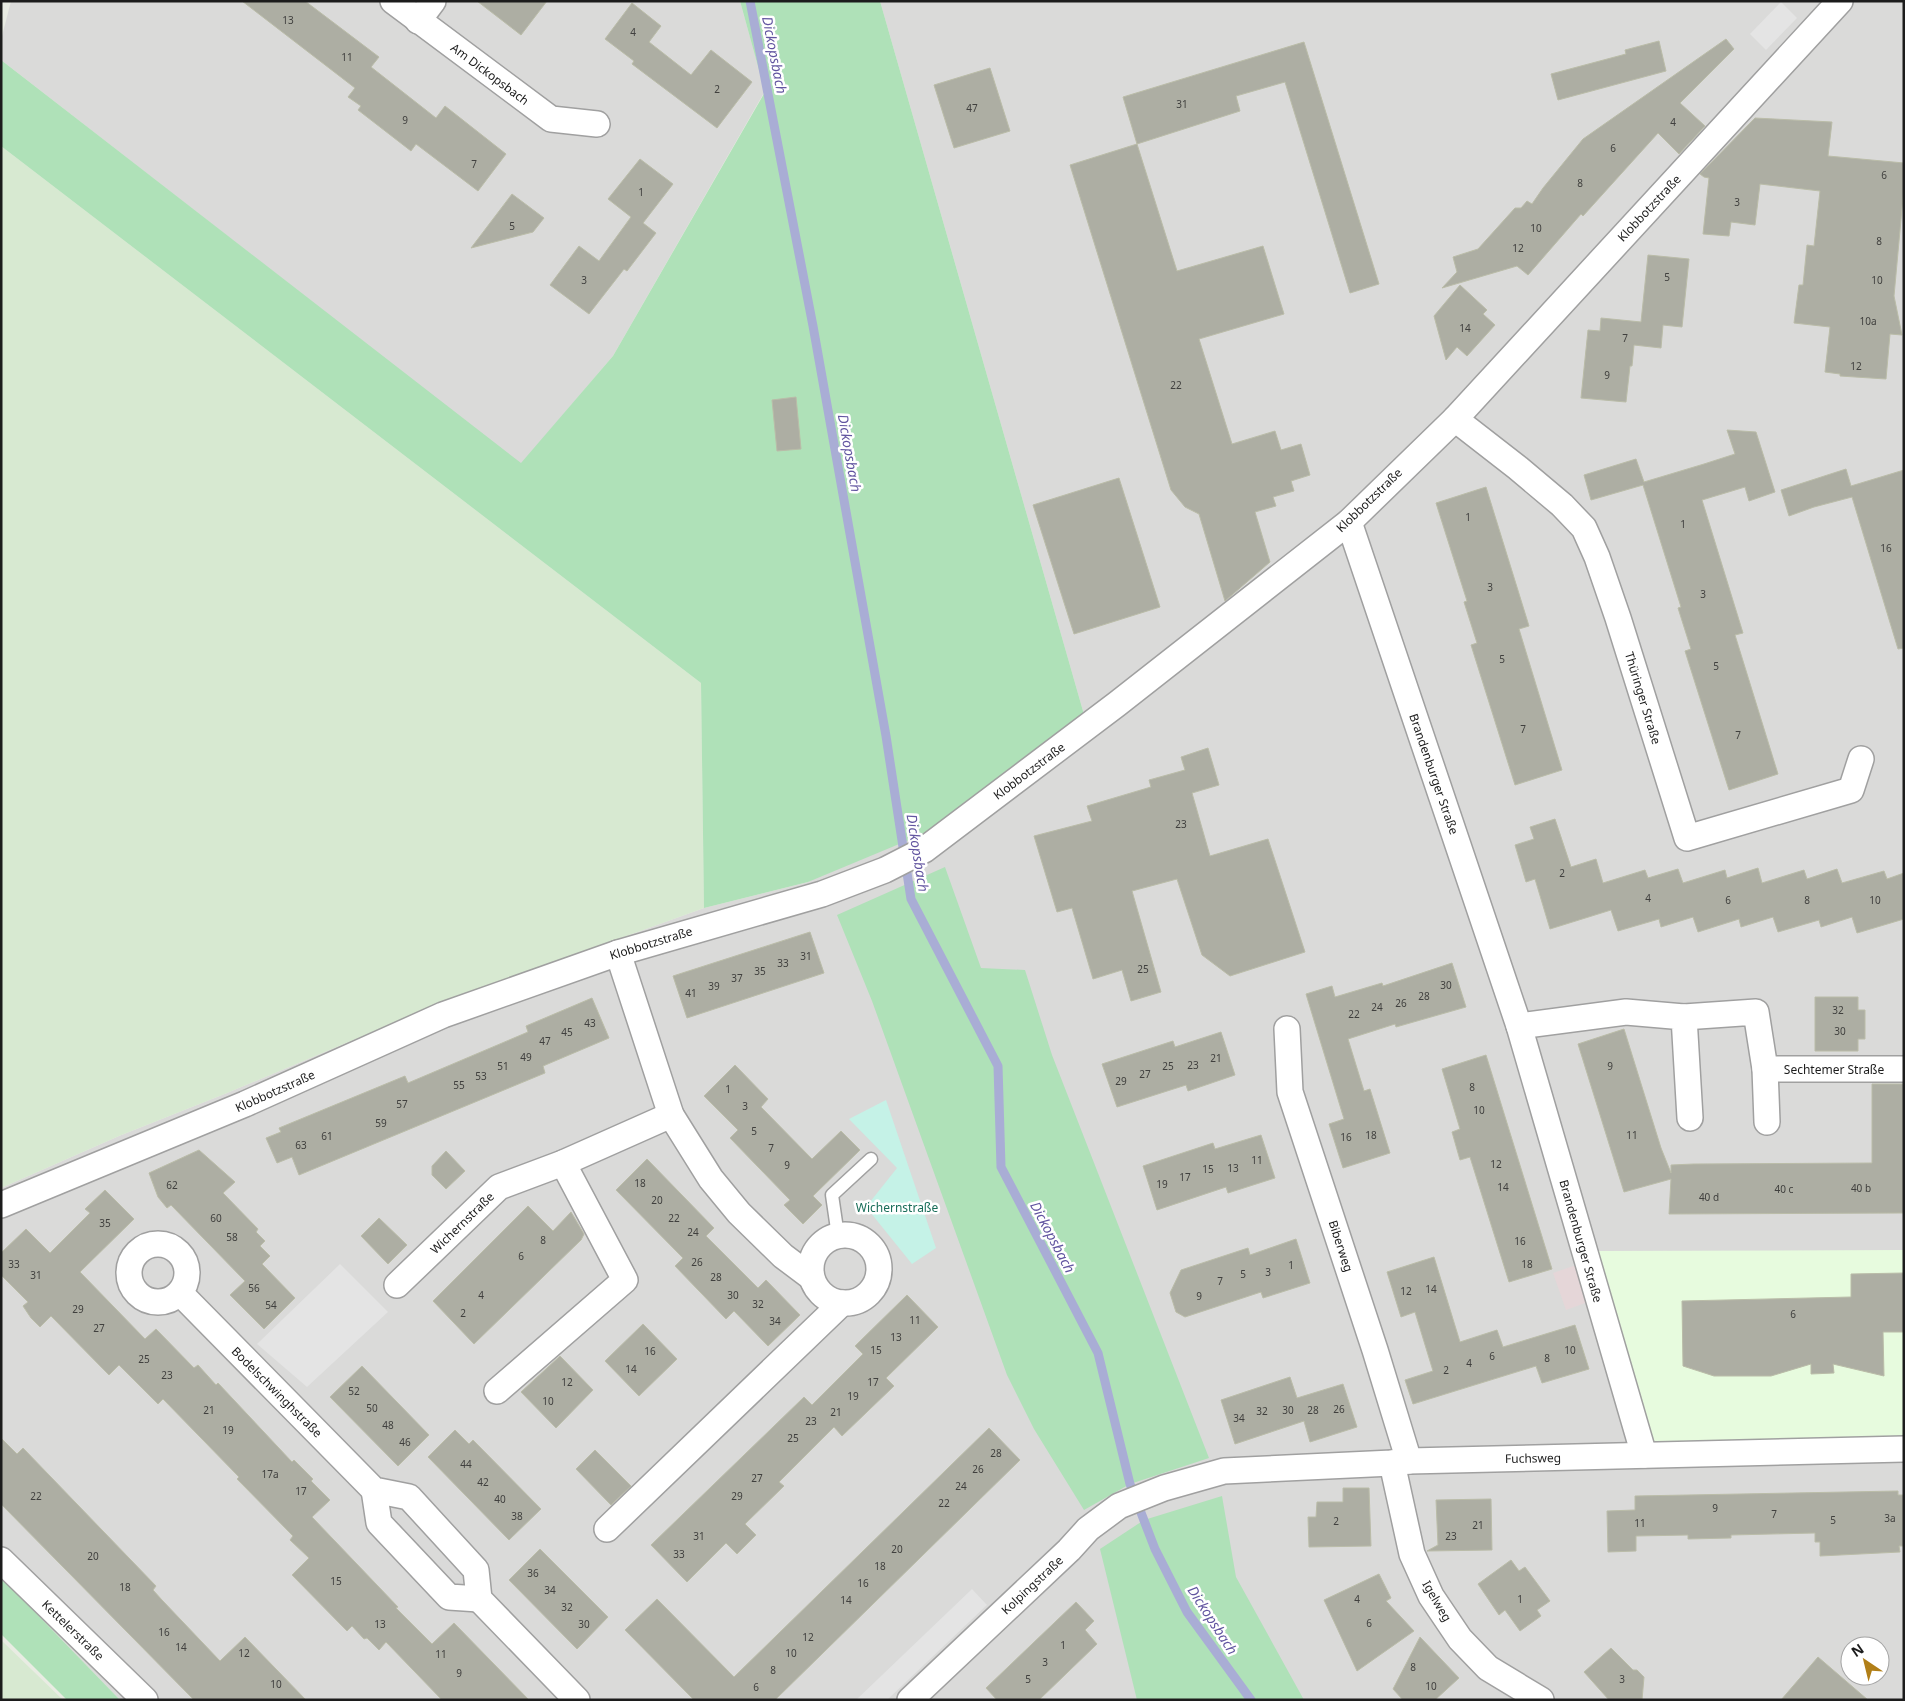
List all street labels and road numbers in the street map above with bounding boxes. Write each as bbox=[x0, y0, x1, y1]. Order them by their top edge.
street label: Am Dickopsbach bbox=[447, 39, 533, 109]
street label: Klobbotzstraße bbox=[1614, 171, 1685, 245]
street label: Klobbotzstraße bbox=[1332, 464, 1406, 536]
street label: Thüringer Straße bbox=[1621, 650, 1665, 747]
street label: Brandenburger Straße bbox=[1405, 711, 1463, 837]
street label: Klobbotzstraße bbox=[990, 738, 1068, 804]
street label: Klobbotzstraße bbox=[608, 922, 695, 964]
street label: Sechtemer Straße bbox=[1784, 1061, 1884, 1078]
street label: Klobbotzstraße bbox=[232, 1066, 318, 1116]
street label: Brandenburger Straße bbox=[1555, 1178, 1607, 1305]
street label: Wichernstraße bbox=[426, 1188, 498, 1258]
street label: Biberweg bbox=[1325, 1218, 1357, 1274]
street label: Bodelschwinghstraße bbox=[228, 1343, 326, 1441]
street label: Fuchsweg bbox=[1505, 1449, 1561, 1467]
street label: Kolpingstraße bbox=[997, 1552, 1067, 1618]
street label: Igelweg bbox=[1418, 1577, 1456, 1625]
street label: Kettelerstraße bbox=[38, 1596, 108, 1664]

